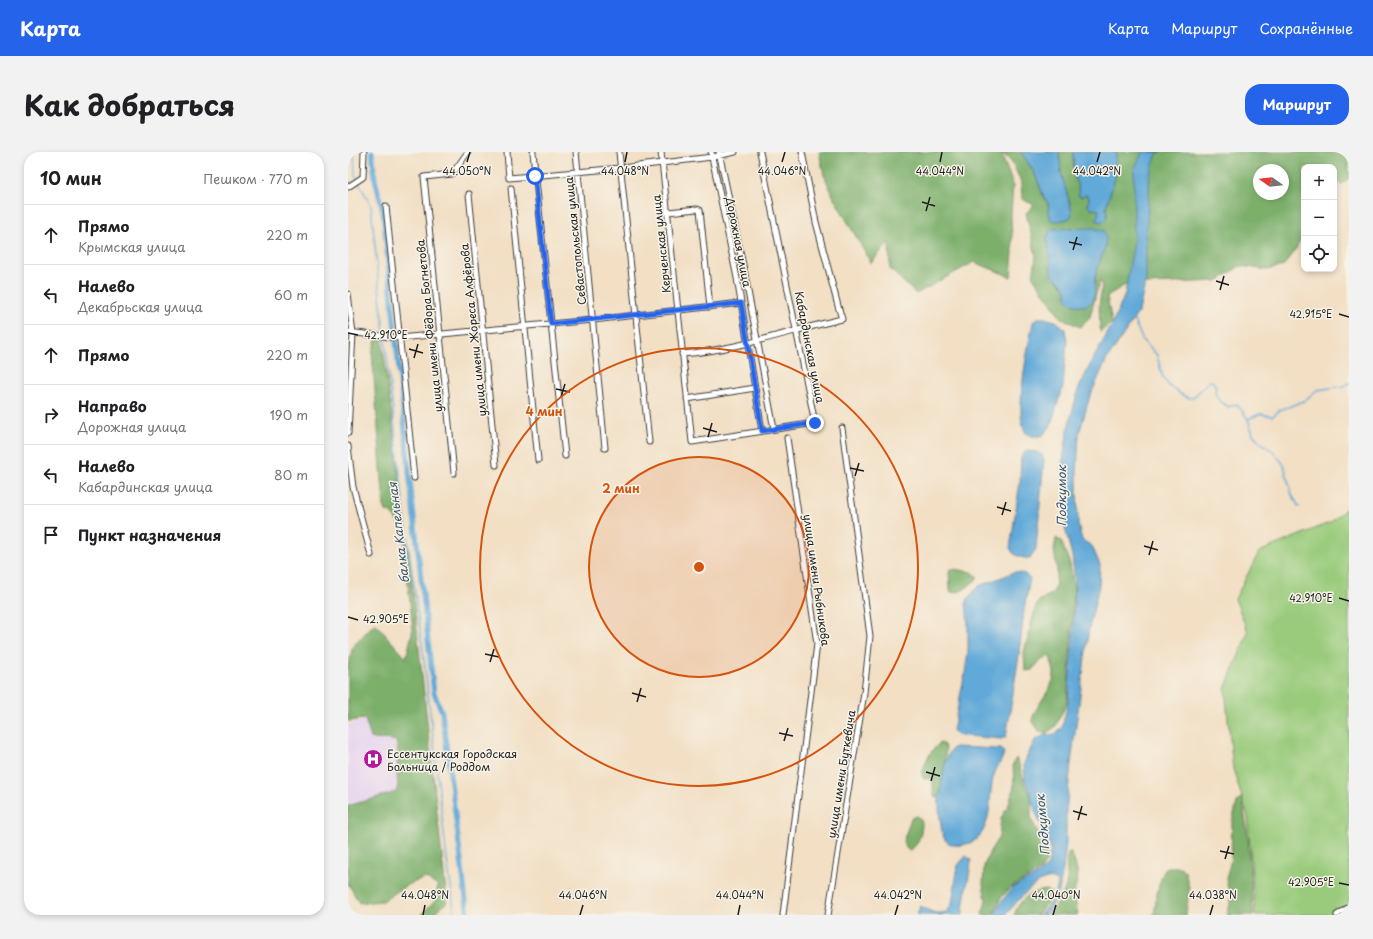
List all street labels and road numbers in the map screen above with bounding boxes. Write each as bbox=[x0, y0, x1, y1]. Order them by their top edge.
street label: Севастопольская улица bbox=[560, 176, 590, 306]
street label: Керченская улица bbox=[647, 194, 675, 294]
street label: Дорожная улица bbox=[722, 194, 756, 289]
street label: улица имени Фёдора Богнетова bbox=[411, 239, 447, 413]
street label: улица имени Жореса Алфёрова bbox=[455, 243, 491, 417]
street label: Кабардинская улица bbox=[791, 289, 829, 405]
street label: улица имени Рыбникова bbox=[799, 513, 835, 647]
street label: улица имени Буткевича bbox=[822, 708, 860, 839]

